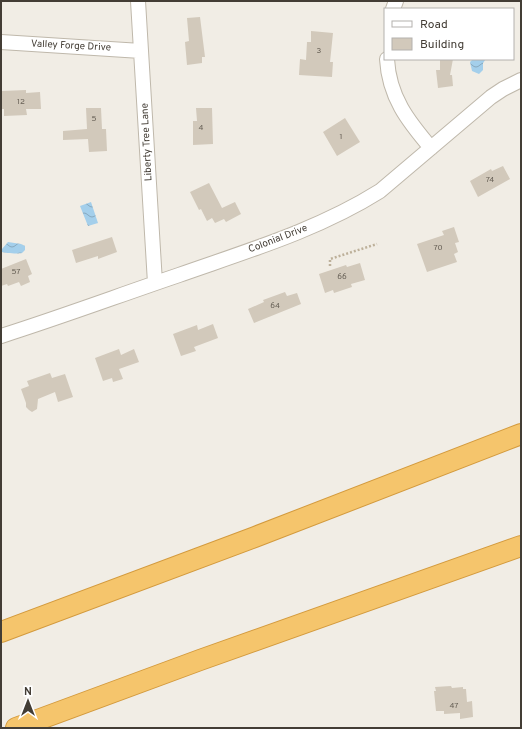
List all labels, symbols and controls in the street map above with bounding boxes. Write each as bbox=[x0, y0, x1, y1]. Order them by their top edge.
legend bbox=[384, 8, 514, 60]
text: Road bbox=[420, 17, 448, 33]
street label: Valley Forge Drive bbox=[31, 37, 111, 55]
text: Building bbox=[420, 37, 464, 53]
house number: 3 bbox=[317, 46, 322, 56]
house number: 12 bbox=[17, 97, 25, 107]
street label: Liberty Tree Lane bbox=[138, 103, 156, 181]
house number: 5 bbox=[92, 114, 97, 124]
house number: 4 bbox=[199, 123, 204, 133]
house number: 1 bbox=[340, 132, 342, 142]
house number: 74 bbox=[486, 175, 494, 185]
street label: Colonial Drive bbox=[247, 222, 309, 256]
house number: 70 bbox=[433, 243, 443, 253]
house number: 57 bbox=[11, 267, 21, 277]
house number: 66 bbox=[337, 272, 347, 282]
house number: 64 bbox=[270, 301, 280, 311]
north arrow bbox=[8, 681, 48, 721]
text: N bbox=[24, 685, 32, 699]
house number: 47 bbox=[449, 701, 459, 711]

